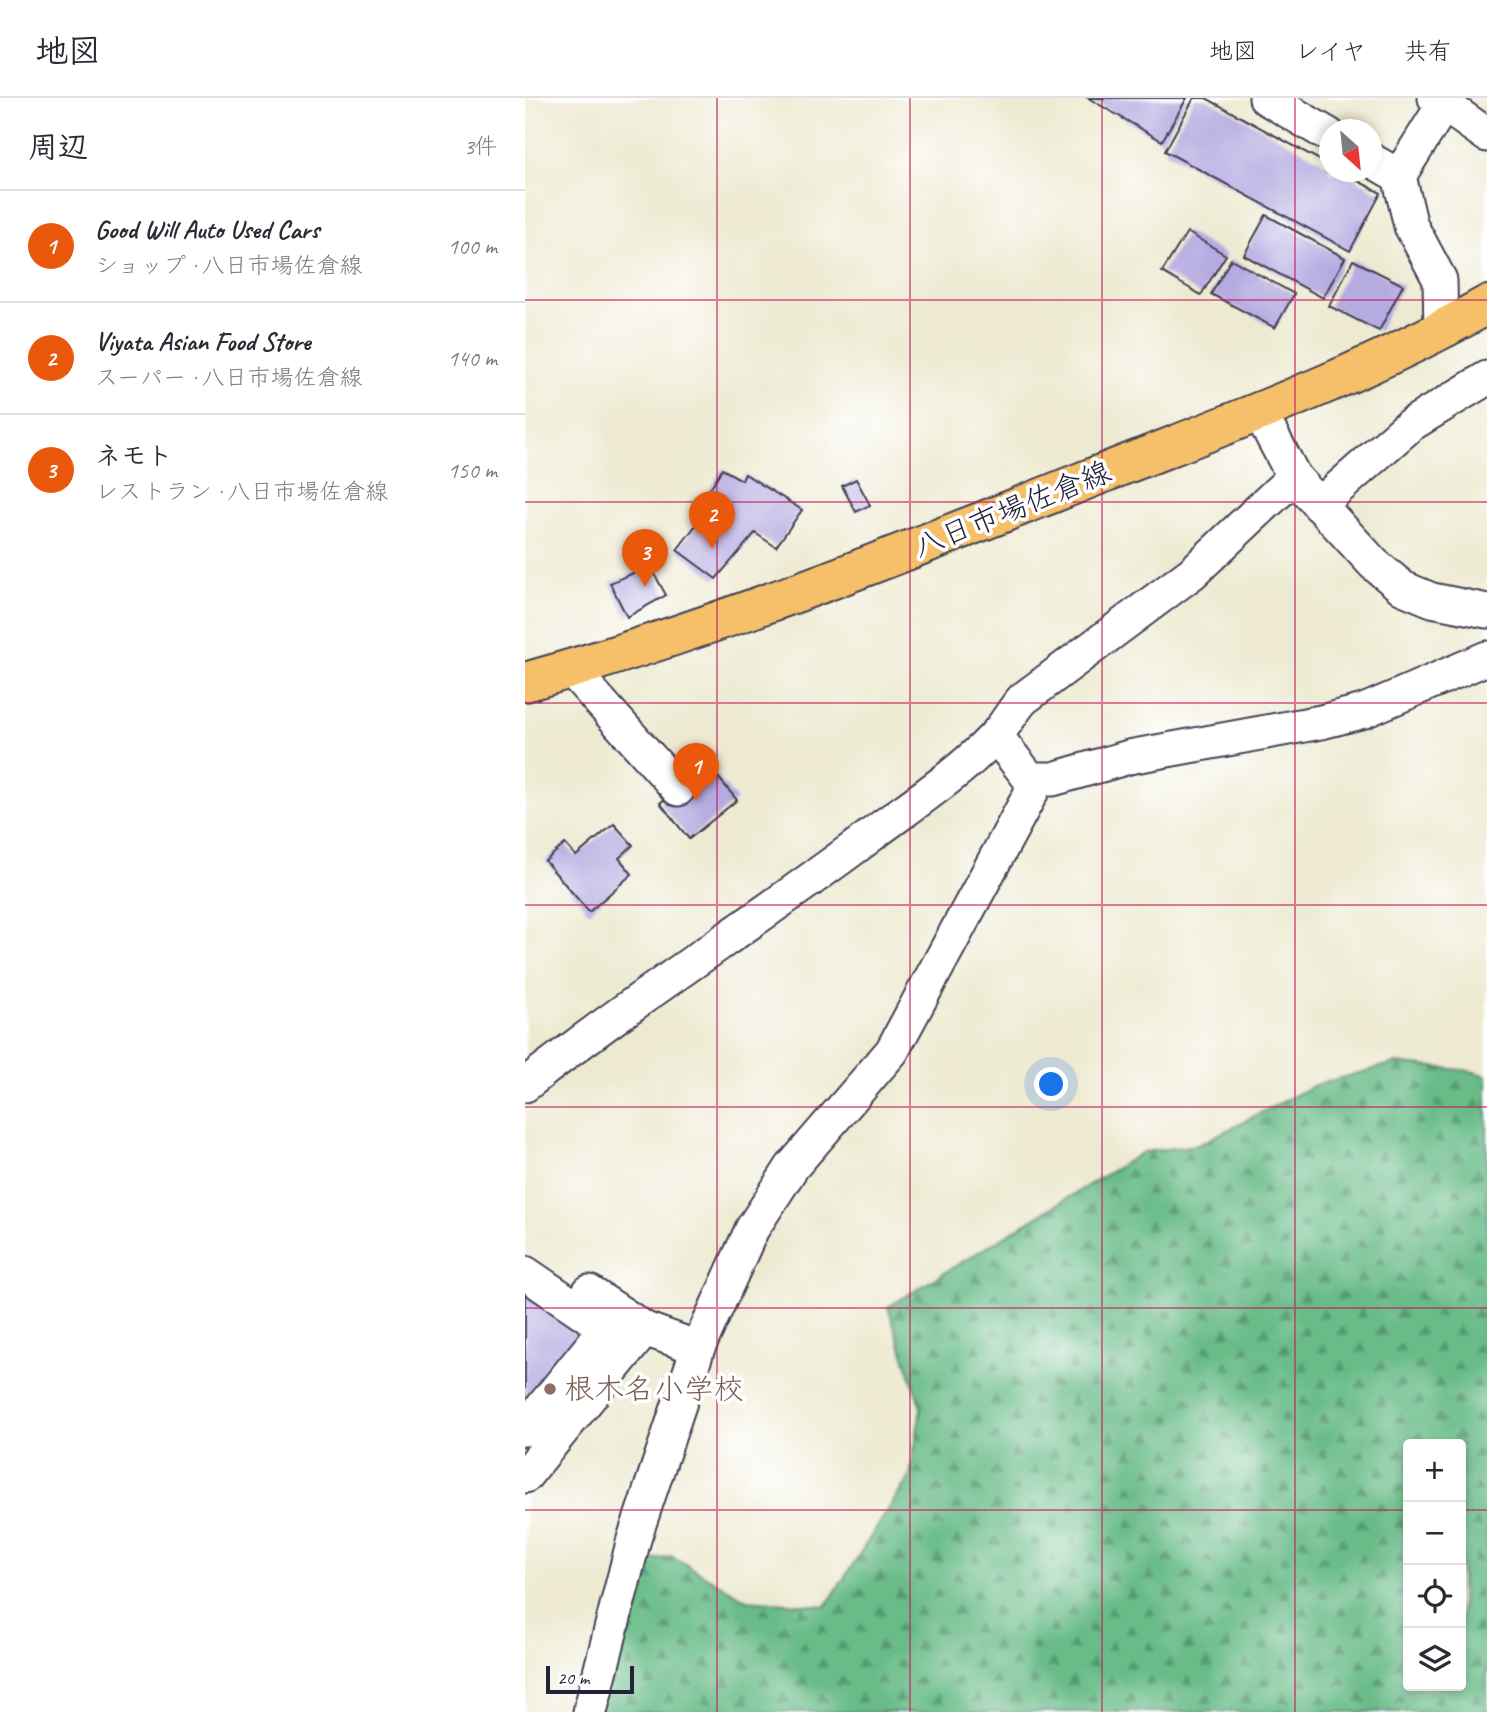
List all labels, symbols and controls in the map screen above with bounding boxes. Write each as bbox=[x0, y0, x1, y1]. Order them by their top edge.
text: 地図 bbox=[35, 30, 101, 72]
text: 地図 bbox=[1209, 36, 1257, 66]
text: レイヤ bbox=[1295, 36, 1366, 66]
text: 共有 bbox=[1404, 36, 1452, 66]
north arrow bbox=[1319, 119, 1382, 182]
text: 周辺 bbox=[28, 128, 88, 166]
text: 3件 bbox=[464, 132, 497, 161]
text: Good Will Auto Used Cars bbox=[95, 213, 319, 246]
text: 1 bbox=[46, 232, 56, 261]
text: 100 m bbox=[448, 232, 497, 261]
text: ショップ · 八日市場佐倉線 bbox=[95, 251, 363, 280]
text: Viyata Asian Food Store bbox=[95, 325, 310, 358]
text: 2 bbox=[46, 344, 56, 373]
text: 140 m bbox=[448, 344, 497, 373]
text: スーパー · 八日市場佐倉線 bbox=[95, 363, 363, 392]
text: ネモト bbox=[95, 439, 173, 472]
street label: 八日市場佐倉線 bbox=[908, 452, 1116, 566]
text: 3 bbox=[46, 456, 56, 485]
text: 150 m bbox=[448, 456, 497, 485]
text: レストラン · 八日市場佐倉線 bbox=[95, 477, 388, 506]
pin: 2 bbox=[689, 491, 735, 549]
pin: 3 bbox=[622, 529, 668, 587]
pin: 1 bbox=[673, 743, 719, 801]
your location bbox=[1034, 1067, 1068, 1101]
place label: 根木名小学校 bbox=[564, 1370, 744, 1408]
marker: 根木名小学校 bbox=[542, 1381, 558, 1397]
map controls bbox=[1403, 1439, 1466, 1691]
button: + bbox=[1403, 1439, 1466, 1502]
button: − bbox=[1403, 1502, 1466, 1565]
button: locate bbox=[1403, 1565, 1466, 1628]
button: layers bbox=[1403, 1628, 1466, 1691]
scale bar bbox=[546, 1663, 633, 1695]
text: 20 m bbox=[557, 1666, 589, 1690]

